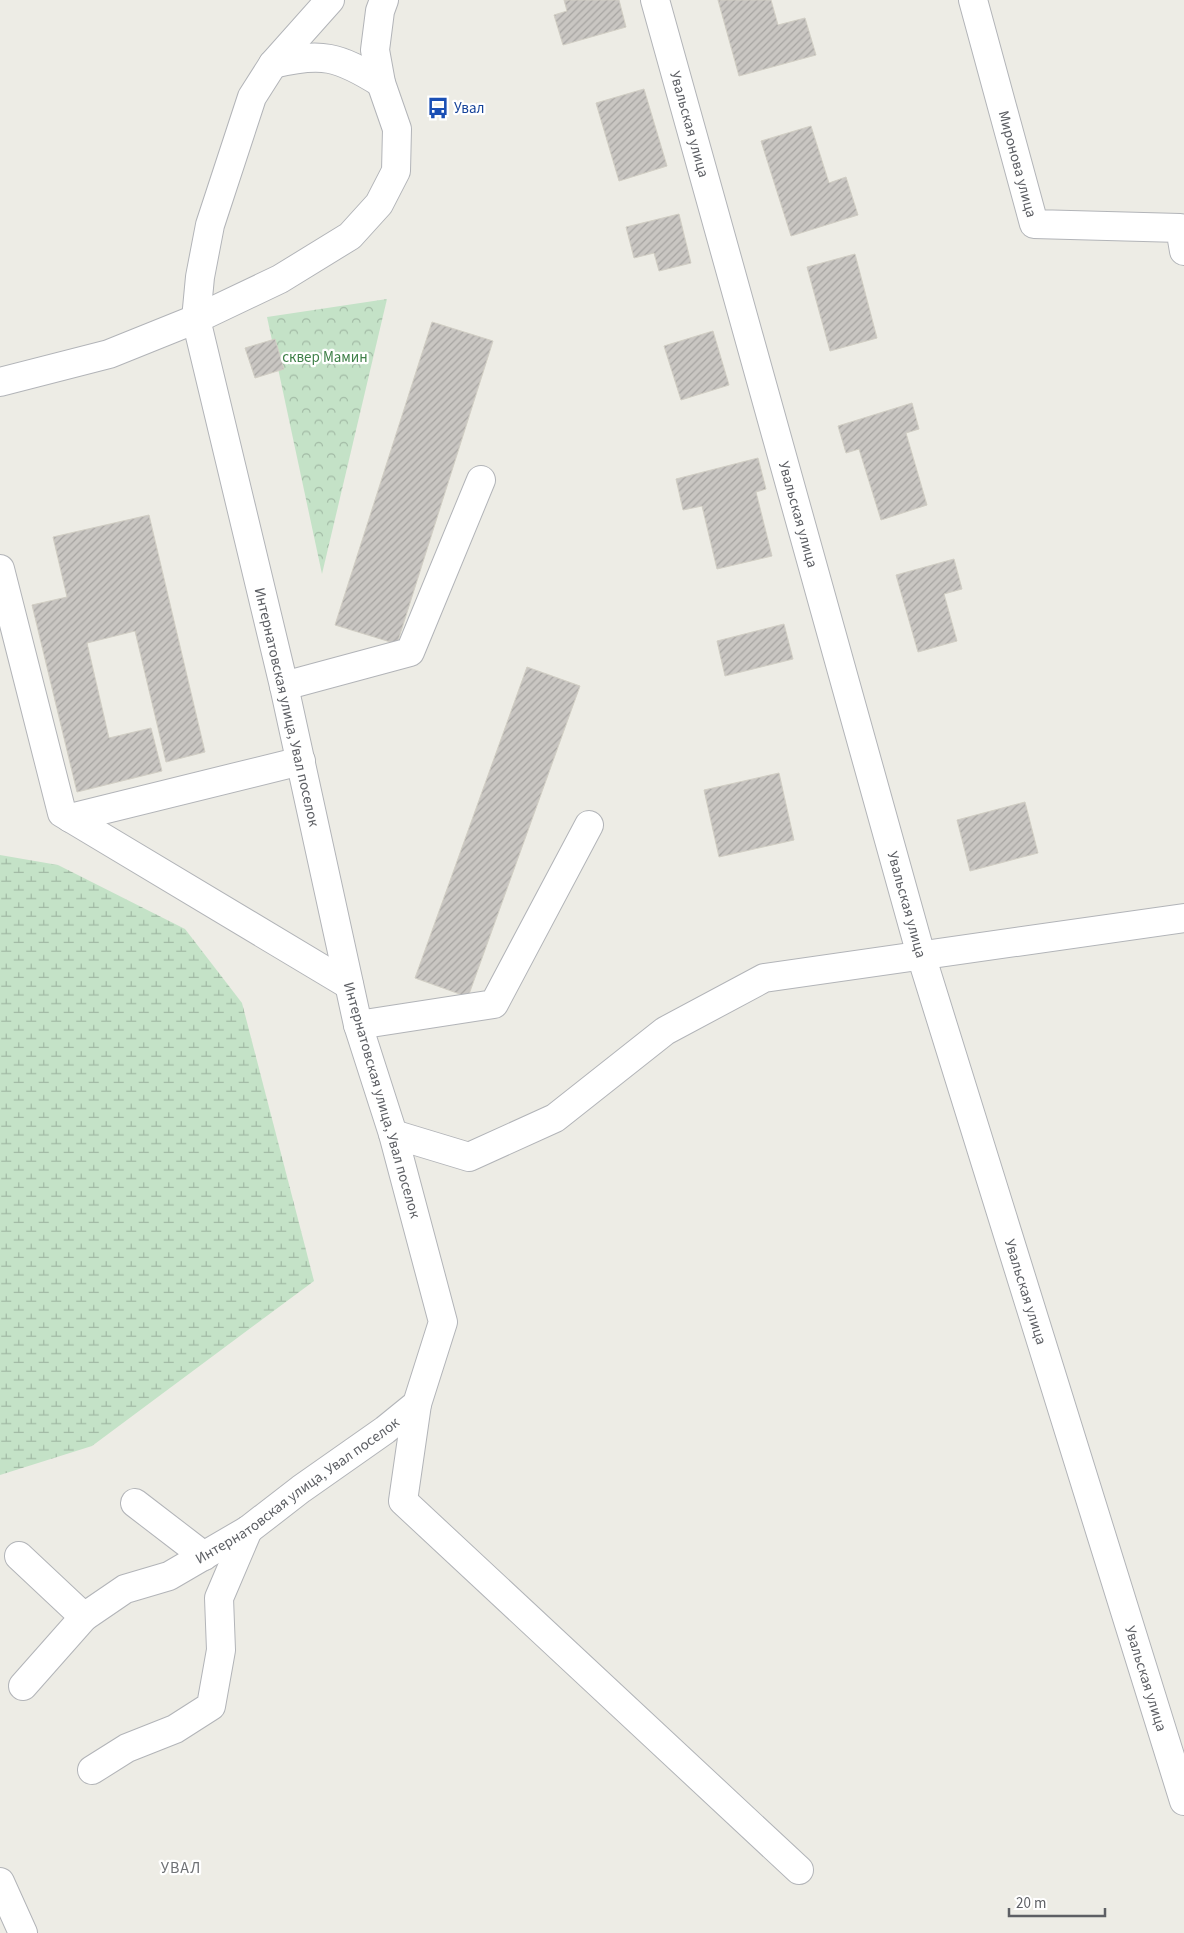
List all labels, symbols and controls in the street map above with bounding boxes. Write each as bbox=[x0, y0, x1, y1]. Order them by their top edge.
street label: Увальская улица bbox=[664, 69, 714, 180]
bus stop icon: Увал bbox=[425, 95, 451, 121]
place label: Увал bbox=[454, 98, 484, 119]
street label: Миронова улица bbox=[993, 108, 1042, 220]
park label: сквер Мамин bbox=[282, 347, 368, 368]
street label: Увальская улица bbox=[773, 459, 823, 570]
street label: Интернатовская улица, Увал поселок bbox=[249, 586, 324, 829]
street label: Увальская улица bbox=[882, 849, 931, 960]
street label: Интернатовская улица, Увал поселок bbox=[338, 980, 426, 1221]
street label: Увальская улица bbox=[999, 1236, 1052, 1347]
street label: Интернатовская улица, Увал поселок bbox=[191, 1412, 405, 1569]
street label: Увальская улица bbox=[1119, 1623, 1172, 1734]
district label: УВАЛ bbox=[161, 1857, 201, 1879]
scale bar bbox=[1009, 1886, 1105, 1918]
text: 20 m bbox=[1016, 1893, 1046, 1914]

